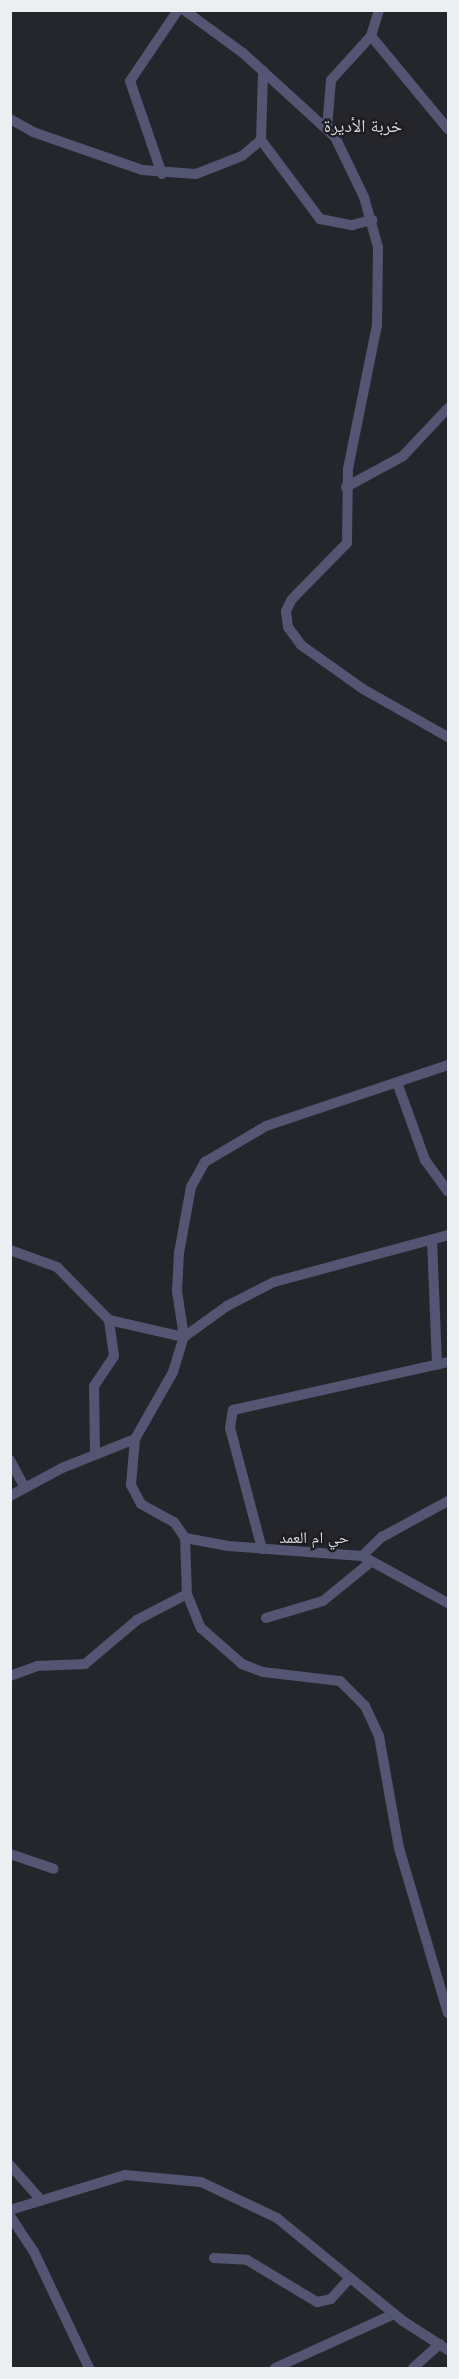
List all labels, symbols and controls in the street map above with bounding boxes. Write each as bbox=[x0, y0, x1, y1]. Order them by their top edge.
district label: خربة الأديرة bbox=[324, 115, 402, 137]
district label: حي ام العمد bbox=[279, 1528, 349, 1548]

